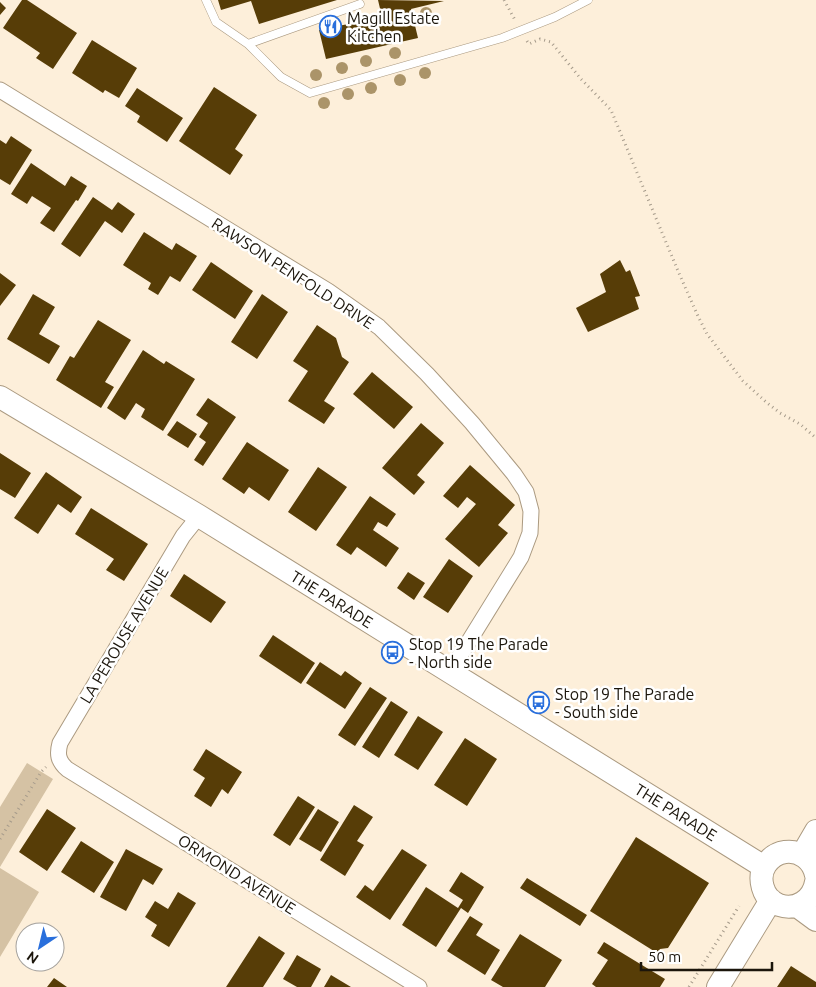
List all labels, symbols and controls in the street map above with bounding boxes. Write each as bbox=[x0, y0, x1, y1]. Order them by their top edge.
place label: Magill Estate Kitchen bbox=[347, 9, 440, 45]
restaurant icon: Magill Estate Kitchen bbox=[319, 15, 343, 39]
street label: RAWSON PENFOLD DRIVE bbox=[209, 214, 377, 332]
street label: LA PEROUSE AVENUE bbox=[76, 564, 172, 706]
street label: THE PARADE bbox=[288, 567, 376, 631]
place label: Stop 19 The Parade - North side bbox=[409, 635, 548, 671]
bus stop icon: Stop 19 The Parade - North side bbox=[381, 641, 405, 665]
place label: Stop 19 The Parade - South side bbox=[555, 685, 694, 721]
bus stop icon: Stop 19 The Parade - South side bbox=[527, 691, 551, 715]
street label: THE PARADE bbox=[632, 780, 720, 844]
street label: ORMOND AVENUE bbox=[175, 831, 299, 917]
north arrow bbox=[15, 922, 65, 972]
scale bar bbox=[641, 940, 772, 972]
text: N bbox=[24, 948, 41, 967]
text: 50 m bbox=[648, 948, 681, 965]

